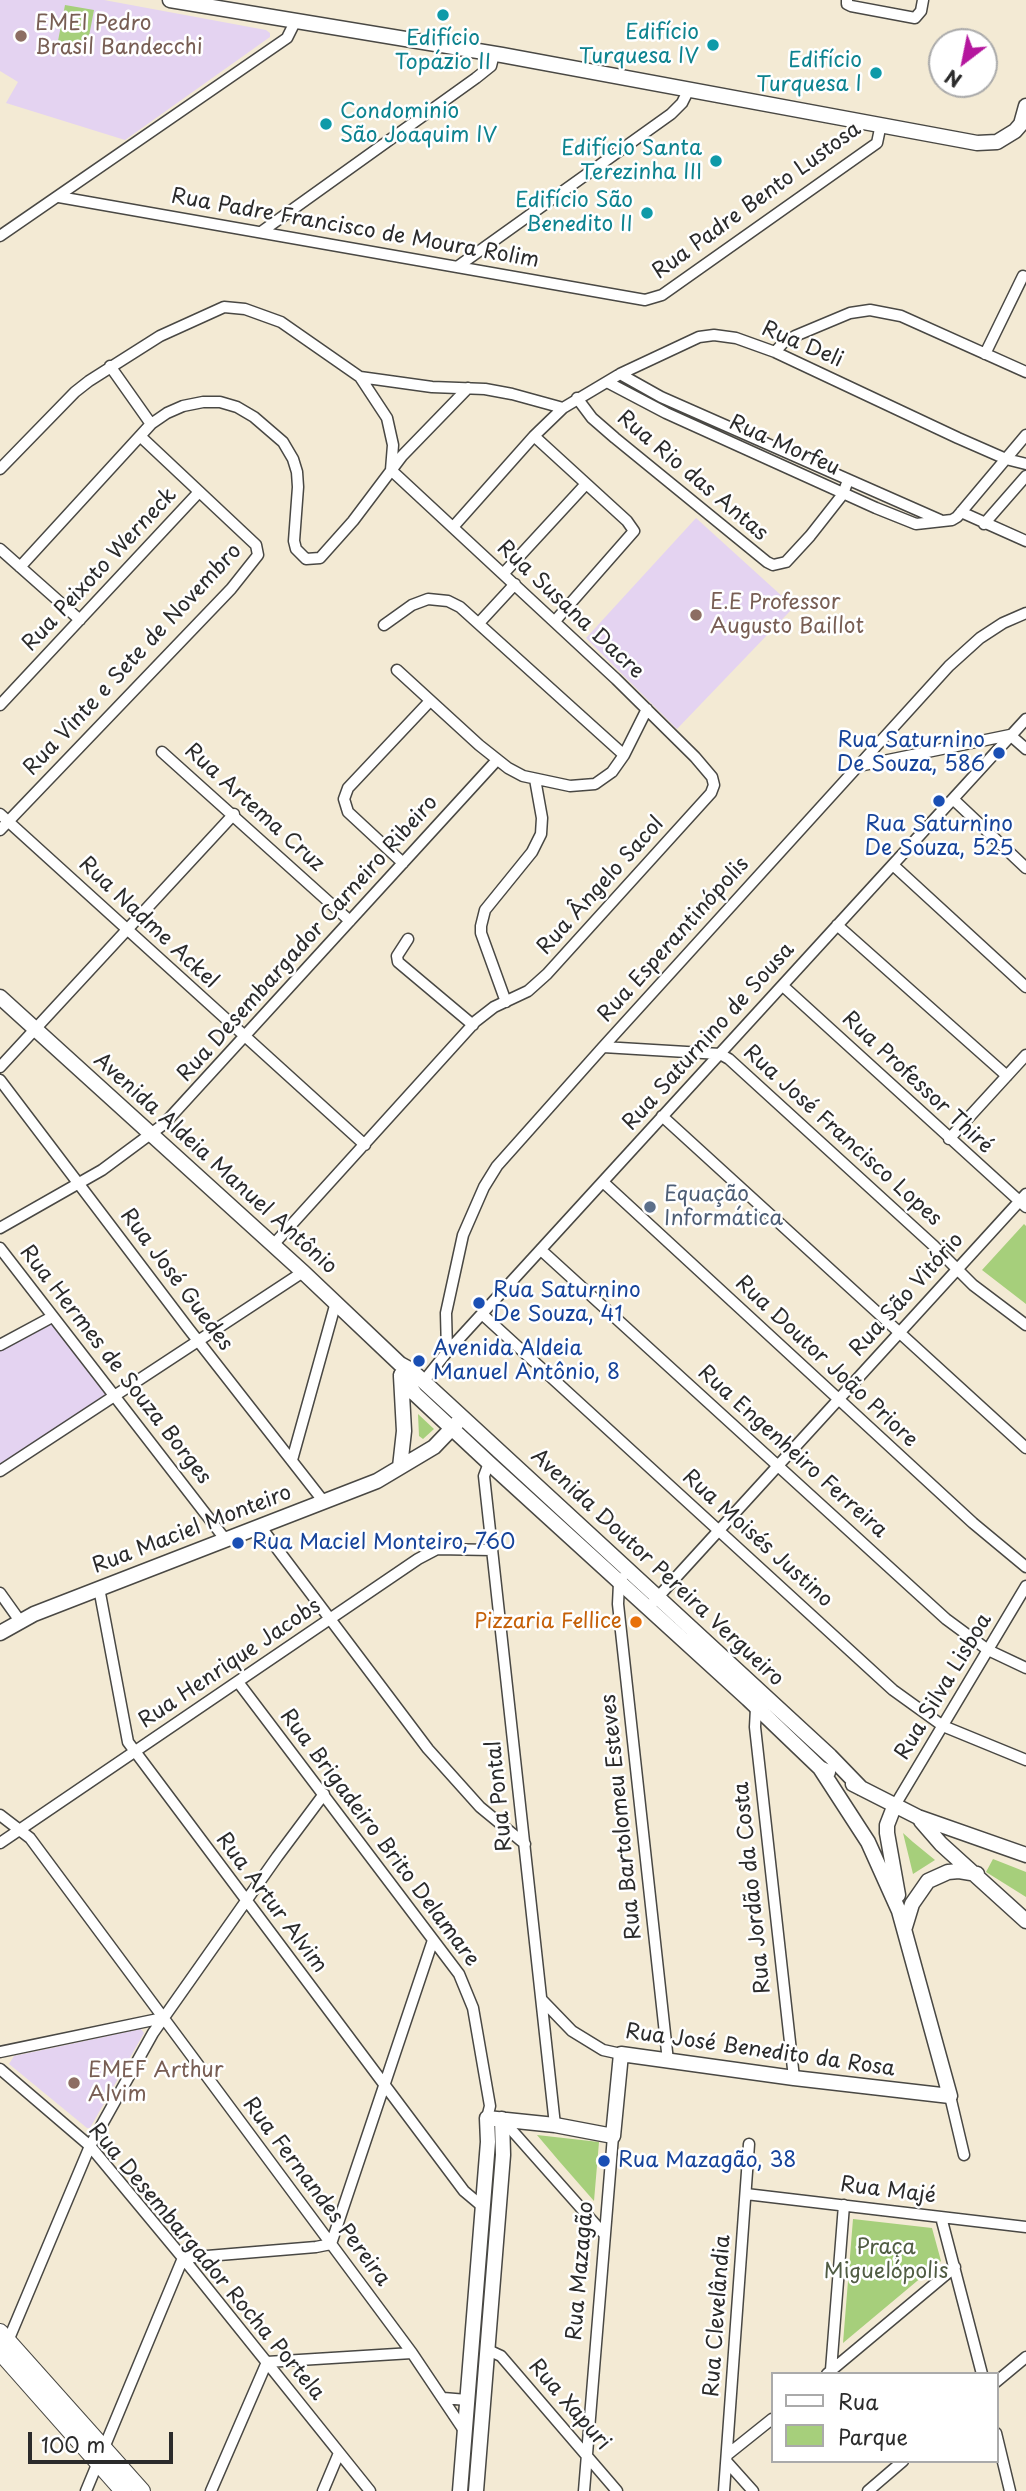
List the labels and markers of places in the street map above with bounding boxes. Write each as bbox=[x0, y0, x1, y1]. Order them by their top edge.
marker: Edifício Topázio II bbox=[435, 7, 451, 23]
place label: EMEI Pedro Brasil Bandecchi bbox=[35, 11, 203, 61]
place label: Edifício Turquesa IV bbox=[579, 20, 699, 70]
place label: Edifício Topázio II bbox=[395, 26, 491, 76]
marker: EMEI Pedro Brasil Bandecchi bbox=[13, 28, 29, 44]
marker: Edifício Turquesa IV bbox=[705, 37, 721, 53]
place label: Edifício Turquesa I bbox=[756, 48, 862, 98]
marker: Edifício Turquesa I bbox=[868, 65, 884, 81]
place label: Condominio São Joaquim IV bbox=[340, 99, 497, 149]
marker: Condominio São Joaquim IV bbox=[318, 116, 334, 132]
place label: Edifício Santa Terezinha III bbox=[561, 136, 702, 186]
marker: Edifício Santa Terezinha III bbox=[708, 153, 724, 169]
place label: Edifício São Benedito II bbox=[515, 188, 633, 238]
marker: Edifício São Benedito II bbox=[639, 205, 655, 221]
place label: E.E Professor Augusto Baillot bbox=[710, 590, 864, 640]
marker: E.E Professor Augusto Baillot bbox=[688, 607, 704, 623]
place label: Rua Saturnino De Souza, 586 bbox=[837, 728, 985, 778]
marker: Rua Saturnino De Souza, 586 bbox=[991, 745, 1007, 761]
marker: Rua Saturnino De Souza, 525 bbox=[931, 793, 947, 809]
place label: Rua Saturnino De Souza, 525 bbox=[864, 812, 1014, 862]
place label: Equação Informática bbox=[664, 1182, 783, 1232]
marker: Equação Informática bbox=[642, 1199, 658, 1215]
place label: Rua Saturnino De Souza, 41 bbox=[493, 1278, 641, 1328]
marker: Rua Saturnino De Souza, 41 bbox=[471, 1295, 487, 1311]
place label: Avenida Aldeia Manuel Antônio, 8 bbox=[433, 1336, 620, 1386]
marker: Avenida Aldeia Manuel Antônio, 8 bbox=[411, 1353, 427, 1369]
place label: Rua Maciel Monteiro, 760 bbox=[252, 1530, 515, 1556]
marker: Rua Maciel Monteiro, 760 bbox=[230, 1535, 246, 1551]
place label: Pizzaria Fellice bbox=[474, 1609, 622, 1635]
marker: Pizzaria Fellice bbox=[628, 1614, 644, 1630]
place label: EMEF Arthur Alvim bbox=[88, 2058, 224, 2108]
marker: EMEF Arthur Alvim bbox=[66, 2075, 82, 2091]
place label: Rua Mazagão, 38 bbox=[618, 2148, 796, 2174]
marker: Rua Mazagão, 38 bbox=[596, 2153, 612, 2169]

